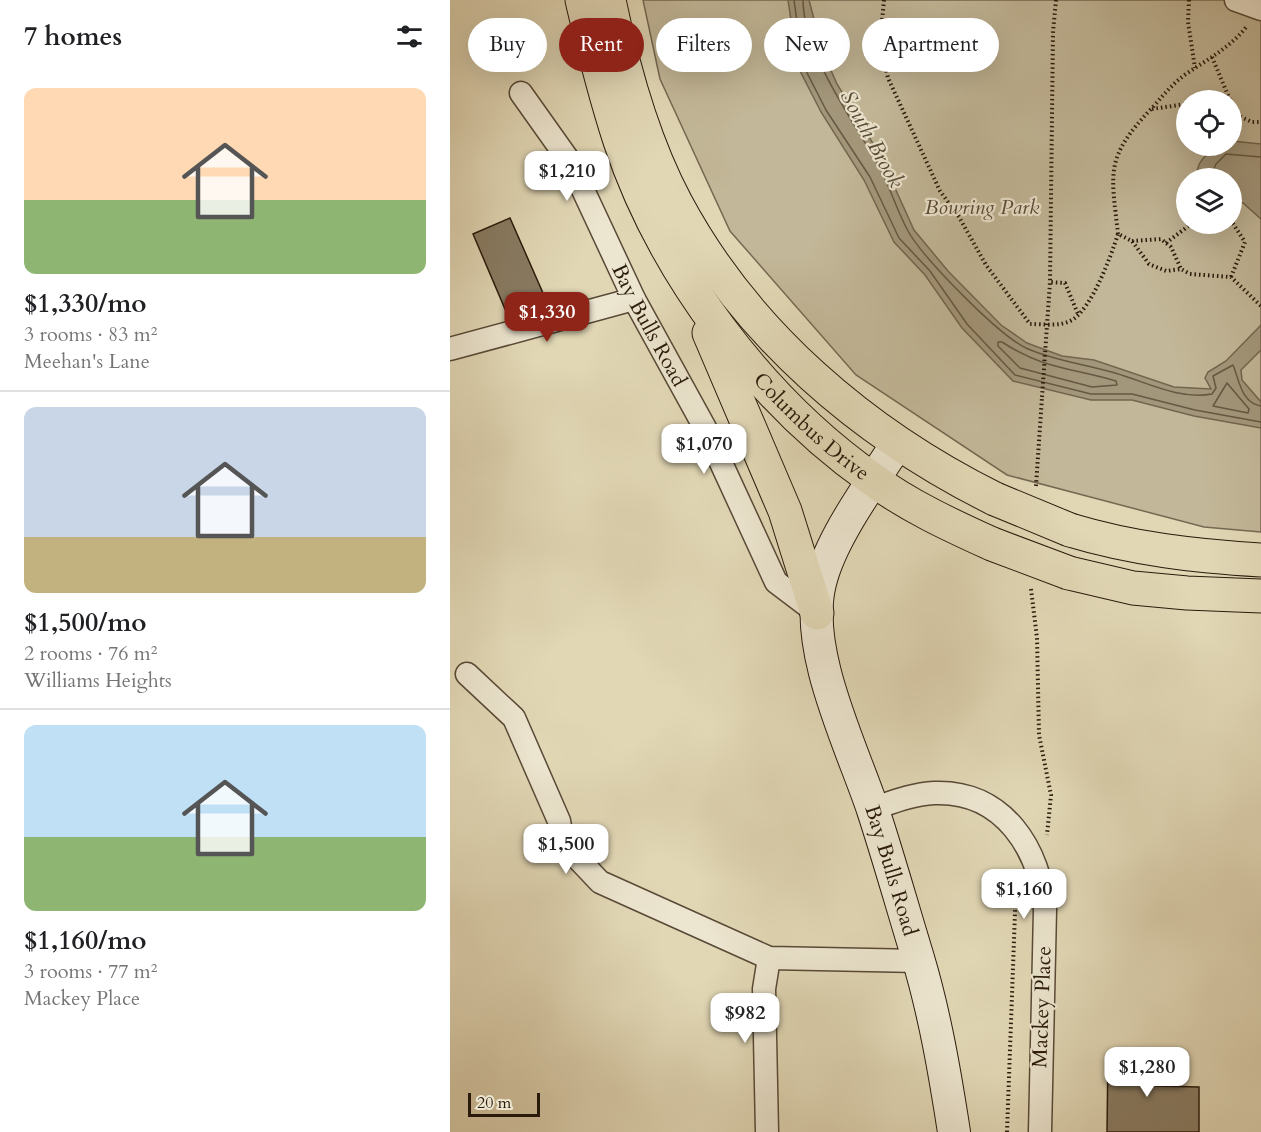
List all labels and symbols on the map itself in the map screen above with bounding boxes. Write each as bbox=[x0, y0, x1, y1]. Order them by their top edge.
water label: South Brook bbox=[833, 85, 911, 193]
pin: $1,210 bbox=[518, 151, 616, 202]
park label: Bowring Park bbox=[925, 193, 1040, 222]
street label: Bay Bulls Road bbox=[605, 259, 694, 392]
pin: $1,330 bbox=[498, 292, 596, 343]
street label: Columbus Drive bbox=[747, 366, 876, 487]
pin: $1,070 bbox=[655, 424, 753, 475]
street label: Bay Bulls Road bbox=[858, 801, 925, 939]
pin: $1,500 bbox=[517, 824, 615, 875]
pin: $1,160 bbox=[975, 869, 1073, 920]
street label: Mackey Place bbox=[1025, 946, 1059, 1068]
pin: $982 bbox=[709, 993, 781, 1044]
pin: $1,280 bbox=[1098, 1047, 1196, 1098]
scale bar bbox=[468, 1090, 540, 1118]

